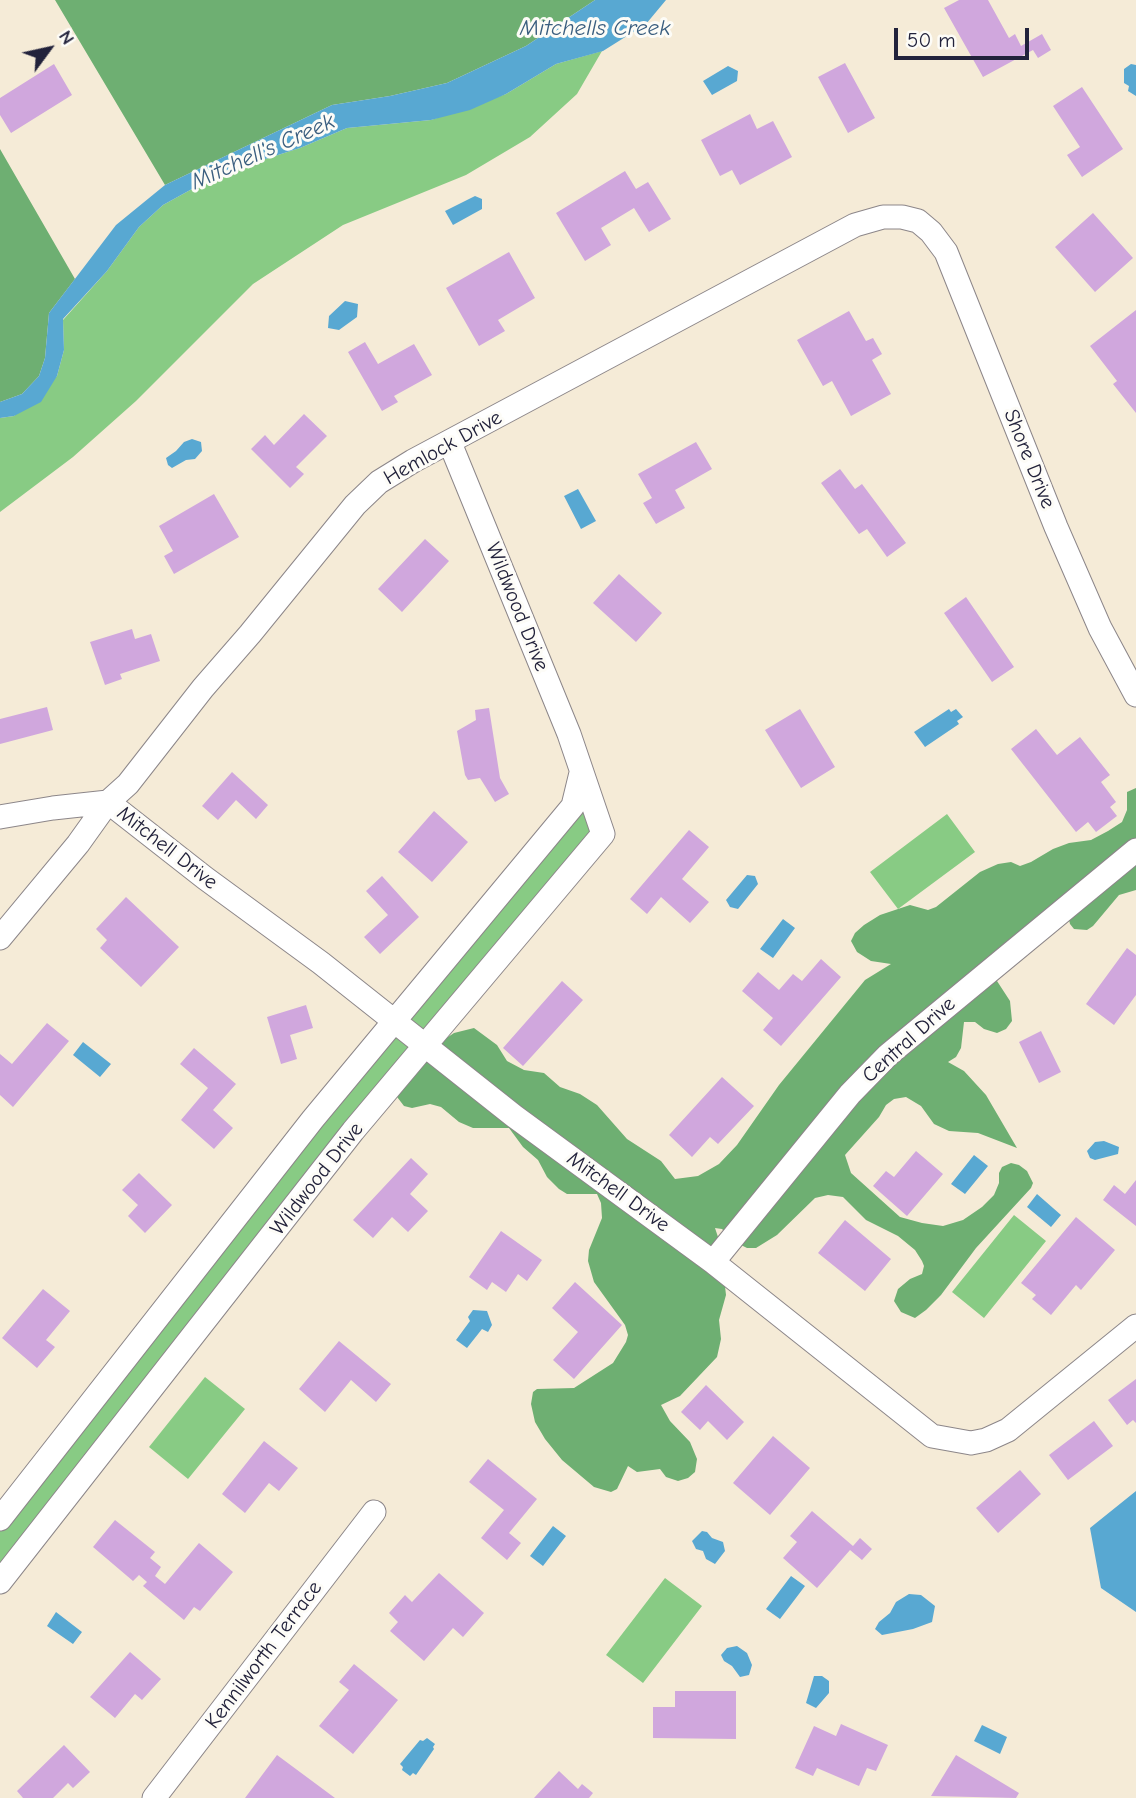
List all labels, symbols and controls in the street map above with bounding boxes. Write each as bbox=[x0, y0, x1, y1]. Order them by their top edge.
north arrow bbox=[14, 14, 84, 84]
water label: Mitchells Creek bbox=[520, 14, 670, 42]
scale bar bbox=[898, 14, 1033, 58]
text: N bbox=[54, 26, 79, 49]
text: 50 m bbox=[907, 28, 956, 52]
water label: Mitchell's Creek bbox=[187, 108, 339, 196]
street label: Hemlock Drive bbox=[379, 405, 507, 491]
street label: Shore Drive bbox=[998, 406, 1060, 512]
street label: Wildwood Drive bbox=[480, 539, 554, 675]
street label: Mitchell Drive bbox=[112, 801, 222, 895]
street label: Central Drive bbox=[857, 992, 961, 1088]
street label: Wildwood Drive bbox=[265, 1117, 369, 1241]
street label: Mitchell Drive bbox=[562, 1146, 674, 1238]
street label: Kennilworth Terrace bbox=[200, 1576, 328, 1734]

